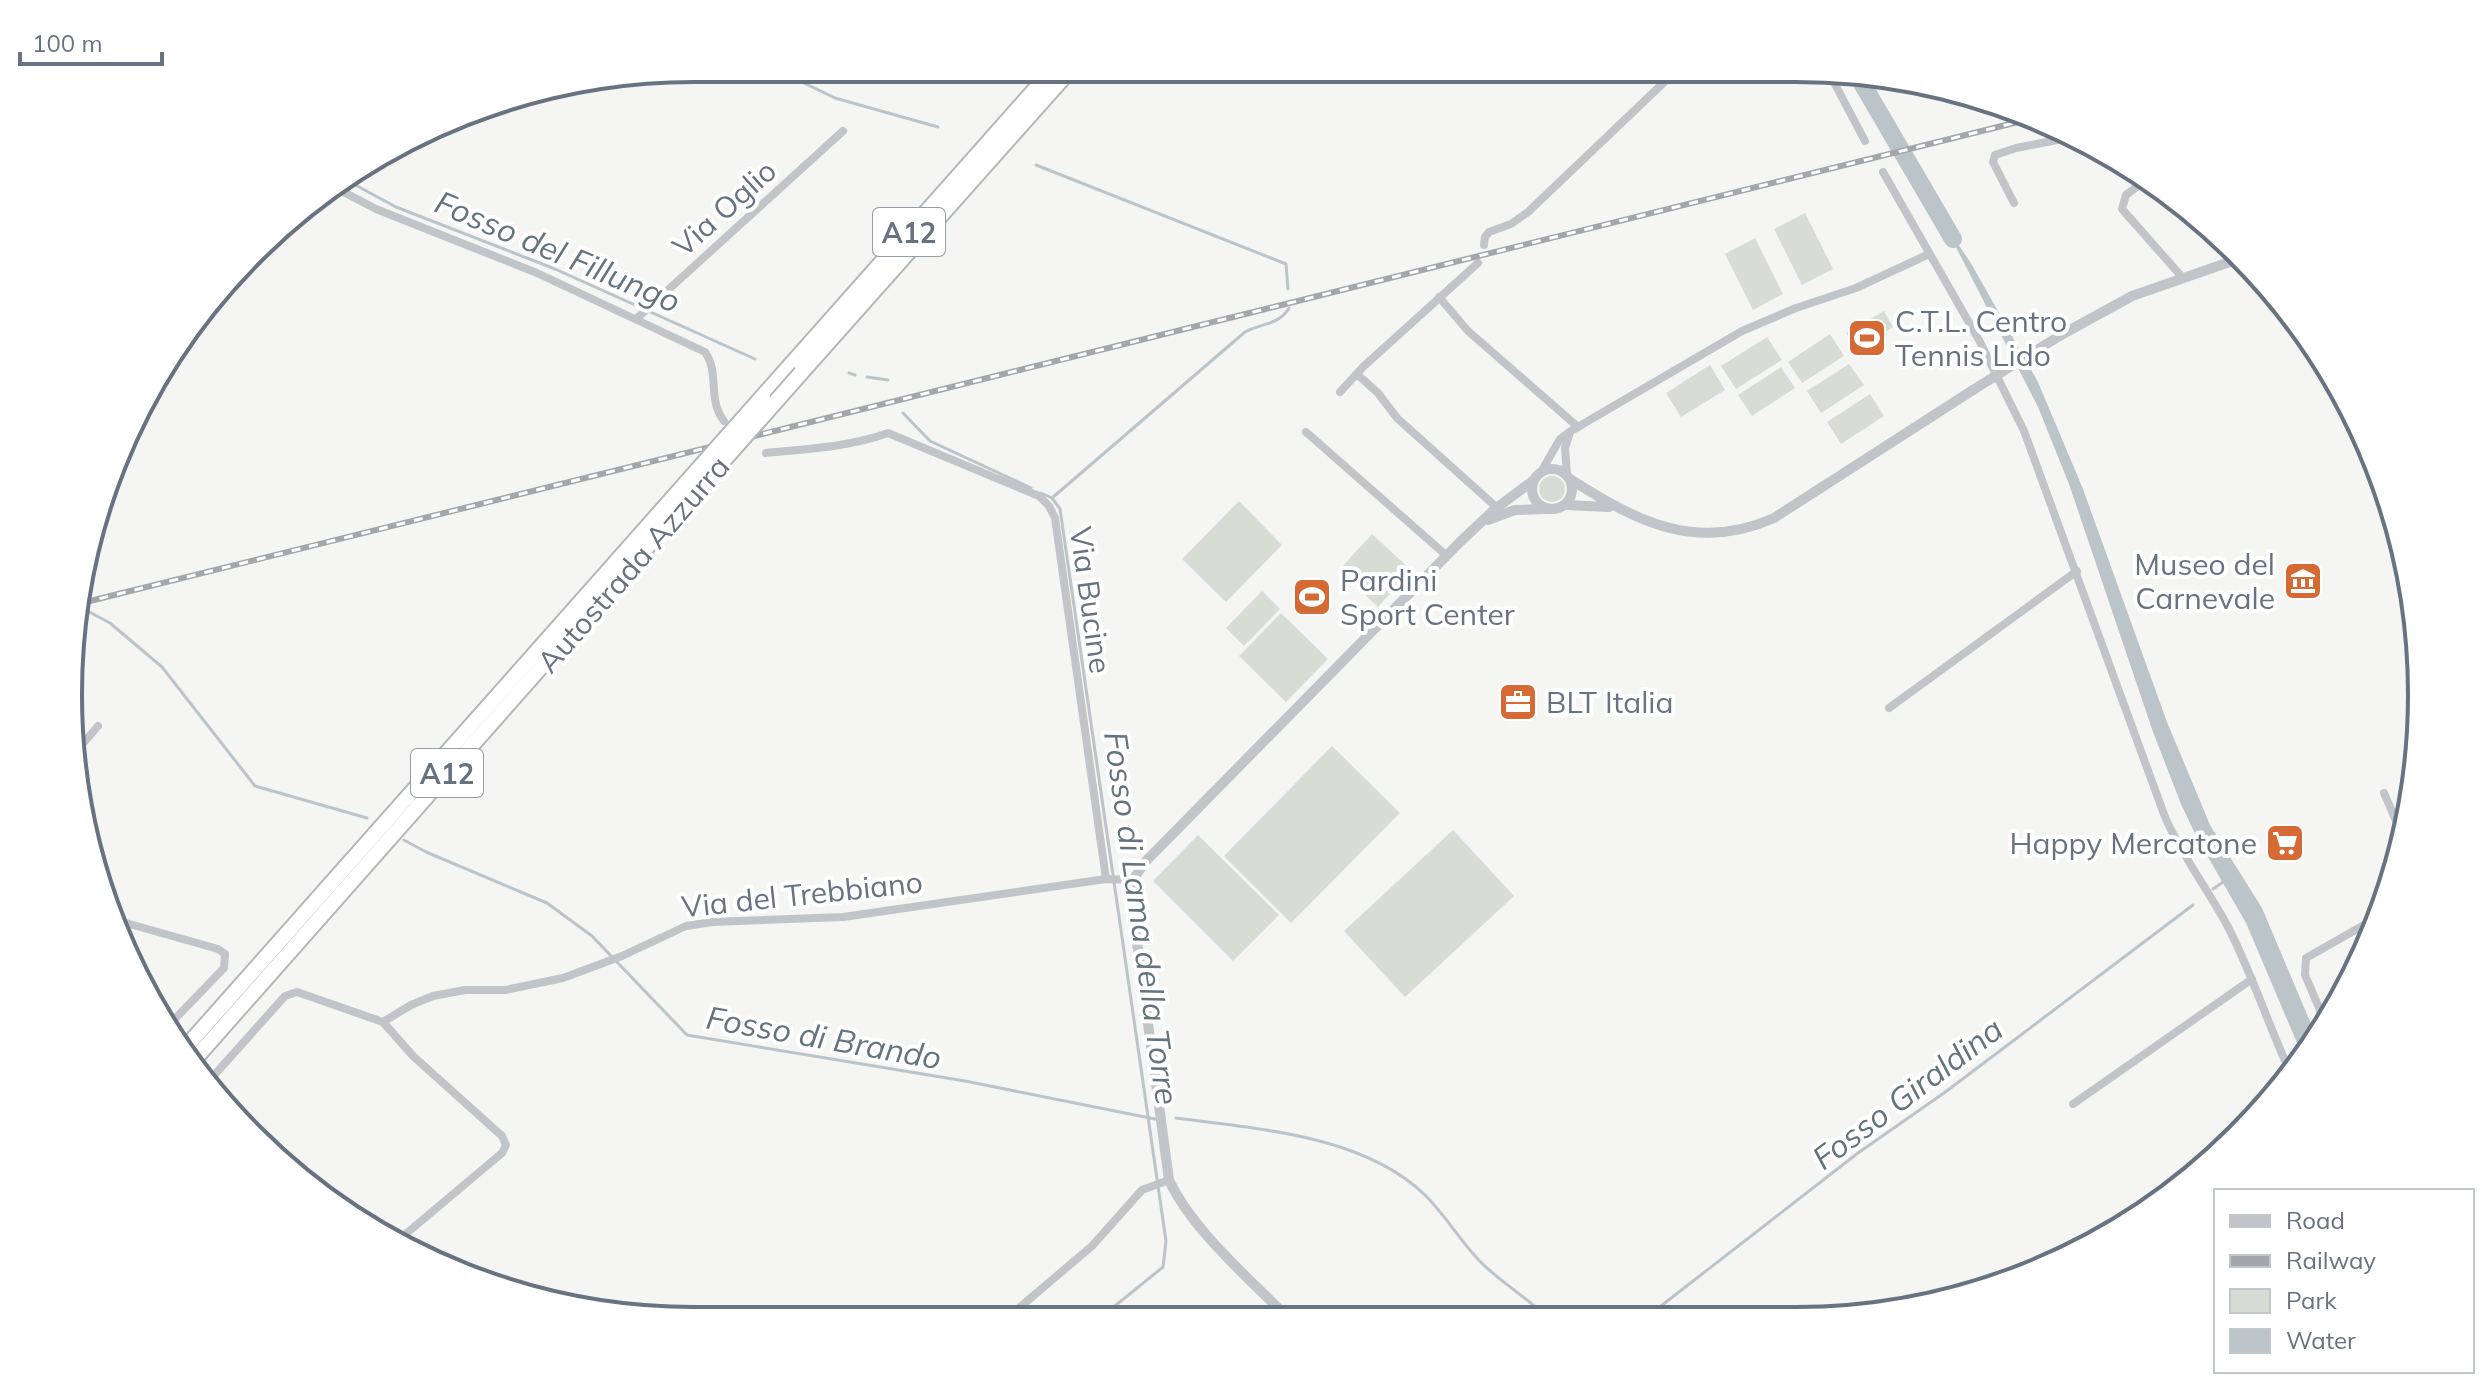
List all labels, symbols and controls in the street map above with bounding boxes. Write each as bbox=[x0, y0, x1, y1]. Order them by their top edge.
scale bar bbox=[20, 16, 162, 66]
text: 100 m bbox=[32, 28, 103, 58]
street label: Via Oglio bbox=[664, 152, 784, 264]
water label: Fosso del Fillungo bbox=[429, 181, 687, 321]
road number: A12 bbox=[873, 208, 945, 256]
place label: C.T.L. Centro Tennis Lido bbox=[1895, 302, 2067, 374]
sports icon: C.T.L. Centro Tennis Lido bbox=[1846, 317, 1888, 359]
street label: Autostrada Azzurra bbox=[529, 448, 737, 680]
street label: Via Bucine bbox=[1062, 524, 1120, 676]
place label: Museo del Carnevale bbox=[2134, 545, 2275, 617]
museum icon: Museo del Carnevale bbox=[2282, 560, 2324, 602]
place label: Pardini Sport Center bbox=[1340, 561, 1515, 633]
sports icon: Pardini Sport Center bbox=[1291, 576, 1333, 618]
office icon: BLT Italia bbox=[1497, 681, 1539, 723]
place label: BLT Italia bbox=[1546, 683, 1673, 721]
water label: Fosso di Lama della Torre bbox=[1096, 729, 1188, 1107]
road number: A12 bbox=[411, 749, 483, 797]
supermarket icon: Happy Mercatone bbox=[2264, 822, 2306, 864]
place label: Happy Mercatone bbox=[2010, 824, 2257, 862]
street label: Via del Trebbiano bbox=[680, 862, 924, 926]
water label: Fosso di Brando bbox=[703, 997, 945, 1077]
water label: Fosso Giraldina bbox=[1804, 1008, 2010, 1178]
legend bbox=[2214, 1189, 2474, 1373]
text: Road bbox=[2286, 1205, 2345, 1235]
text: Railway bbox=[2286, 1245, 2376, 1275]
text: Park bbox=[2286, 1285, 2337, 1315]
text: Water bbox=[2286, 1325, 2356, 1355]

